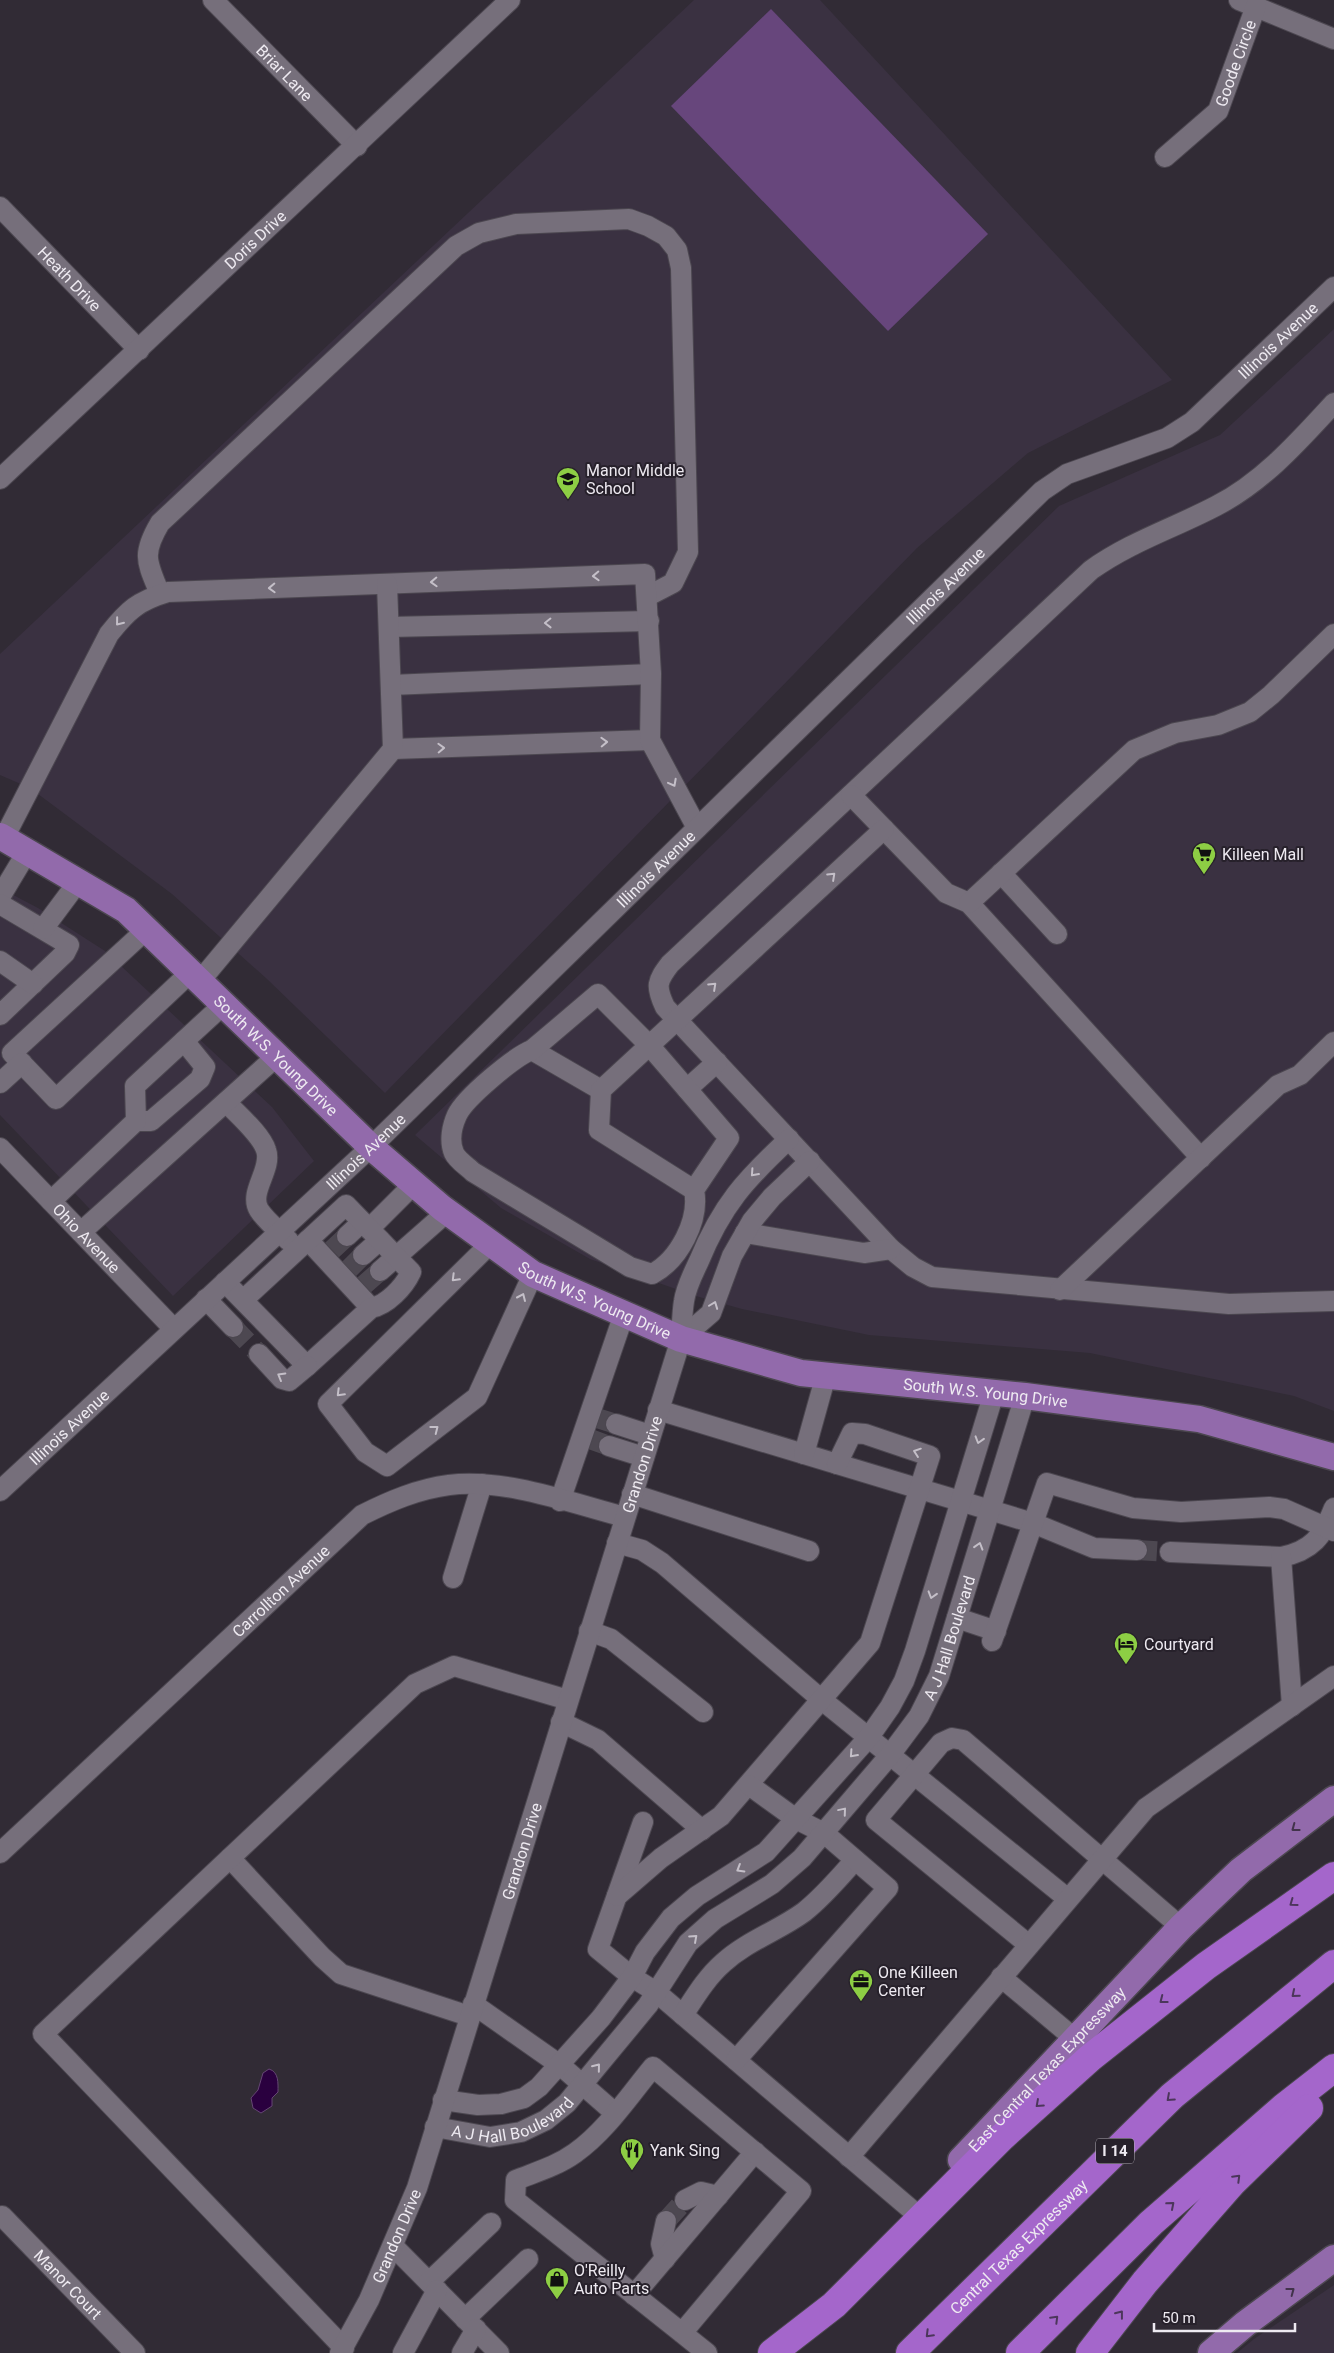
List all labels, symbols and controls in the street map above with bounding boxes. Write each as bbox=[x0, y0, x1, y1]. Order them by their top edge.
street label: Goode Circle bbox=[1211, 17, 1260, 109]
street label: Briar Lane bbox=[252, 41, 316, 105]
street label: Doris Drive bbox=[221, 206, 290, 273]
street label: Heath Drive bbox=[34, 243, 105, 315]
street label: Illinois Avenue bbox=[1235, 299, 1322, 383]
place label: Manor Middle School bbox=[586, 461, 684, 498]
school or university icon: Manor Middle School bbox=[555, 466, 581, 500]
street label: Illinois Avenue bbox=[902, 543, 989, 629]
one-way arrow bbox=[592, 571, 600, 581]
one-way arrow bbox=[430, 576, 438, 587]
one-way arrow bbox=[267, 582, 275, 593]
one-way arrow bbox=[116, 616, 124, 625]
one-way arrow bbox=[543, 618, 551, 628]
one-way arrow bbox=[600, 736, 608, 747]
one-way arrow bbox=[438, 742, 446, 753]
one-way arrow bbox=[667, 778, 677, 787]
street label: Illinois Avenue bbox=[613, 826, 699, 912]
supermarket icon: Killeen Mall bbox=[1191, 841, 1217, 875]
place label: Killeen Mall bbox=[1222, 845, 1304, 864]
one-way arrow bbox=[827, 873, 836, 882]
one-way arrow bbox=[707, 983, 716, 992]
street label: South W.S. Young Drive bbox=[210, 991, 342, 1120]
street label: Illinois Avenue bbox=[322, 1110, 410, 1194]
one-way arrow bbox=[751, 1167, 760, 1176]
street label: Ohio Avenue bbox=[49, 1200, 124, 1277]
street label: South W.S. Young Drive bbox=[514, 1257, 674, 1343]
one-way arrow bbox=[452, 1272, 461, 1281]
one-way arrow bbox=[516, 1294, 526, 1303]
one-way arrow bbox=[708, 1301, 718, 1310]
one-way arrow bbox=[278, 1373, 287, 1383]
street label: South W.S. Young Drive bbox=[902, 1375, 1069, 1412]
street label: Illinois Avenue bbox=[25, 1386, 113, 1469]
one-way arrow bbox=[337, 1387, 346, 1396]
street label: Grandon Drive bbox=[618, 1414, 666, 1515]
one-way arrow bbox=[429, 1426, 438, 1435]
one-way arrow bbox=[975, 1435, 985, 1443]
one-way arrow bbox=[913, 1448, 922, 1458]
street label: Carrollton Avenue bbox=[228, 1541, 334, 1641]
one-way arrow bbox=[973, 1542, 983, 1550]
street label: A J Hall Boulevard bbox=[920, 1573, 979, 1703]
one-way arrow bbox=[928, 1590, 938, 1599]
hotel icon: Courtyard bbox=[1113, 1631, 1139, 1665]
place label: Courtyard bbox=[1144, 1635, 1214, 1654]
one-way arrow bbox=[850, 1749, 859, 1758]
street label: Grandon Drive bbox=[498, 1801, 546, 1902]
one-way arrow bbox=[837, 1807, 846, 1816]
one-way arrow bbox=[1292, 1823, 1301, 1831]
one-way arrow bbox=[736, 1862, 745, 1872]
one-way arrow bbox=[1289, 1897, 1299, 1906]
one-way arrow bbox=[688, 1934, 697, 1943]
place label: One Killeen Center bbox=[878, 1963, 958, 2000]
office icon: One Killeen Center bbox=[848, 1968, 874, 2002]
street label: East Central Texas Expressway bbox=[965, 1983, 1130, 2156]
one-way arrow bbox=[1292, 1988, 1301, 1997]
one-way arrow bbox=[1160, 1994, 1169, 2002]
one-way arrow bbox=[591, 2064, 600, 2073]
one-way arrow bbox=[1167, 2092, 1176, 2101]
street label: A J Hall Boulevard bbox=[450, 2093, 578, 2147]
one-way arrow bbox=[1035, 2099, 1044, 2108]
restaurant icon: Yank Sing bbox=[619, 2137, 645, 2171]
road number: I 14 bbox=[1096, 2138, 1134, 2164]
place label: Yank Sing bbox=[650, 2141, 720, 2160]
street label: Central Texas Expressway bbox=[946, 2175, 1092, 2318]
one-way arrow bbox=[1232, 2175, 1241, 2184]
street label: Grandon Drive bbox=[368, 2186, 425, 2286]
one-way arrow bbox=[1166, 2202, 1175, 2211]
street label: Manor Court bbox=[30, 2246, 106, 2323]
place label: O'Reilly Auto Parts bbox=[574, 2261, 649, 2298]
shop icon: O'Reilly Auto Parts bbox=[544, 2266, 570, 2300]
one-way arrow bbox=[1285, 2287, 1294, 2297]
scale bar bbox=[1154, 2300, 1295, 2332]
text: 50 m bbox=[1162, 2309, 1196, 2327]
one-way arrow bbox=[1115, 2311, 1124, 2320]
one-way arrow bbox=[1049, 2315, 1058, 2324]
one-way arrow bbox=[926, 2328, 935, 2337]

